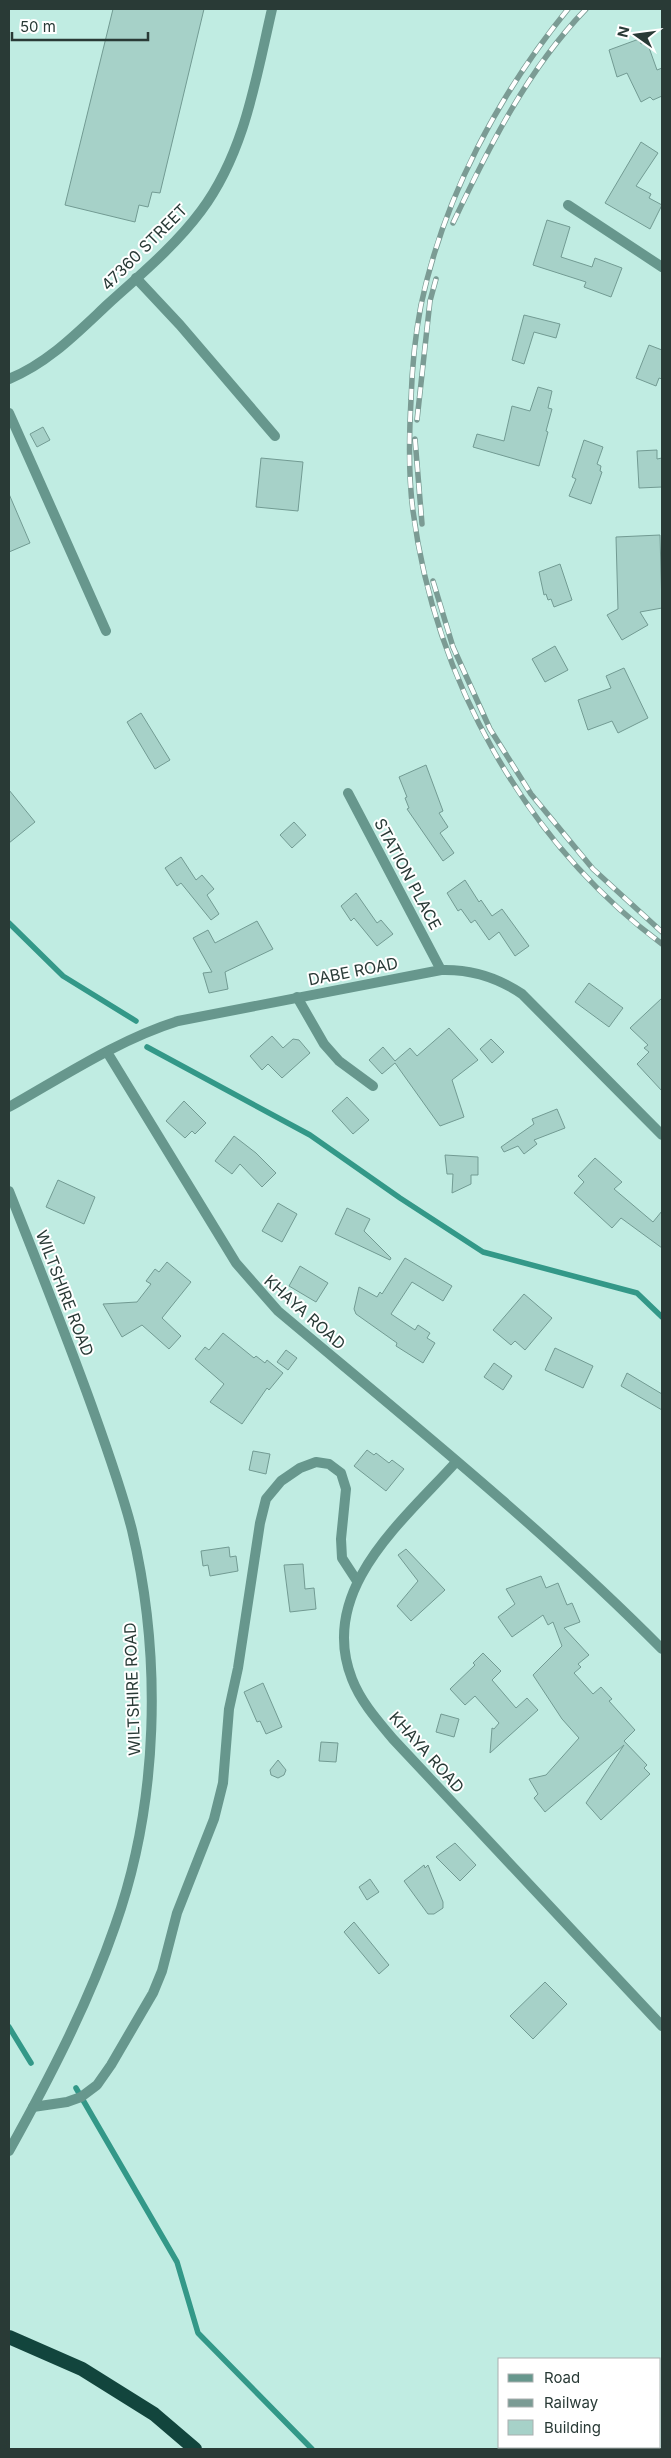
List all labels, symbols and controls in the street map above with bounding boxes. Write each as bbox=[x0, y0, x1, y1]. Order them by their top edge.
scale bar bbox=[12, 10, 149, 42]
north arrow bbox=[611, 10, 661, 60]
text: 50 m bbox=[20, 17, 56, 36]
text: N bbox=[613, 25, 632, 39]
street label: 47360 STREET bbox=[97, 200, 191, 294]
street label: STATION PLACE bbox=[370, 815, 446, 933]
street label: DABE ROAD bbox=[306, 952, 400, 990]
street label: WILTSHIRE ROAD bbox=[32, 1227, 98, 1359]
street label: KHAYA ROAD bbox=[260, 1270, 350, 1354]
street label: WILTSHIRE ROAD bbox=[120, 1622, 144, 1756]
street label: KHAYA ROAD bbox=[385, 1707, 469, 1797]
legend bbox=[498, 2358, 661, 2448]
text: Road bbox=[544, 2368, 580, 2387]
text: Railway bbox=[544, 2393, 599, 2412]
text: Building bbox=[544, 2418, 601, 2437]

